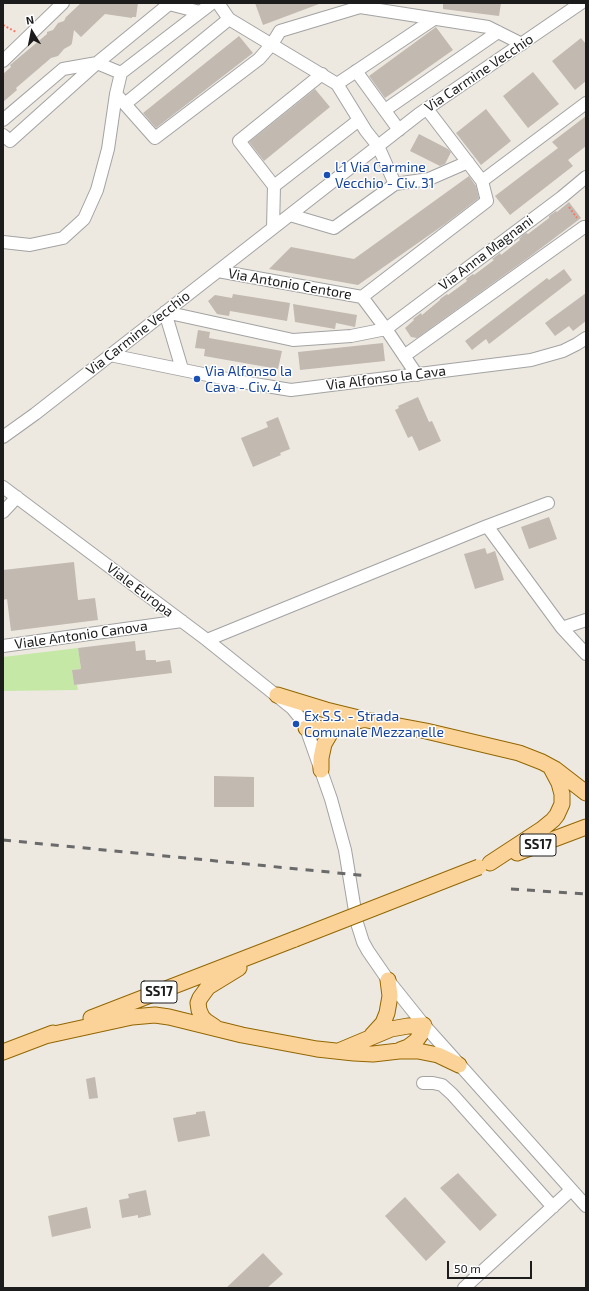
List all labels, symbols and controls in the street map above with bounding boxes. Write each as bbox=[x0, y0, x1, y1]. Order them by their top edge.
north arrow bbox=[12, 12, 52, 52]
text: N bbox=[25, 13, 35, 27]
street label: Via Carmine Vecchio bbox=[422, 30, 536, 116]
place label: L1 Via Carmine Vecchio - Civ. 31 bbox=[335, 159, 434, 192]
marker: L1 Via Carmine Vecchio - Civ. 31 bbox=[322, 170, 332, 180]
street label: Via Anna Magnani bbox=[436, 212, 536, 294]
street label: Via Antonio Centore bbox=[227, 265, 353, 303]
street label: Via Carmine Vecchio bbox=[83, 287, 193, 379]
street label: Via Alfonso la Cava bbox=[325, 362, 447, 394]
place label: Via Alfonso la Cava - Civ. 4 bbox=[205, 363, 292, 396]
marker: Via Alfonso la Cava - Civ. 4 bbox=[192, 374, 202, 384]
street label: Viale Europa bbox=[103, 559, 177, 621]
street label: Viale Antonio Canova bbox=[13, 617, 149, 653]
place label: Ex S.S. - Strada Comunale Mezzanelle bbox=[304, 708, 444, 740]
marker: Ex S.S. - Strada Comunale Mezzanelle bbox=[291, 719, 301, 729]
road number: SS17 bbox=[520, 834, 556, 856]
road number: SS17 bbox=[141, 981, 177, 1003]
scale bar bbox=[449, 1253, 534, 1279]
text: 50 m bbox=[454, 1261, 481, 1275]

